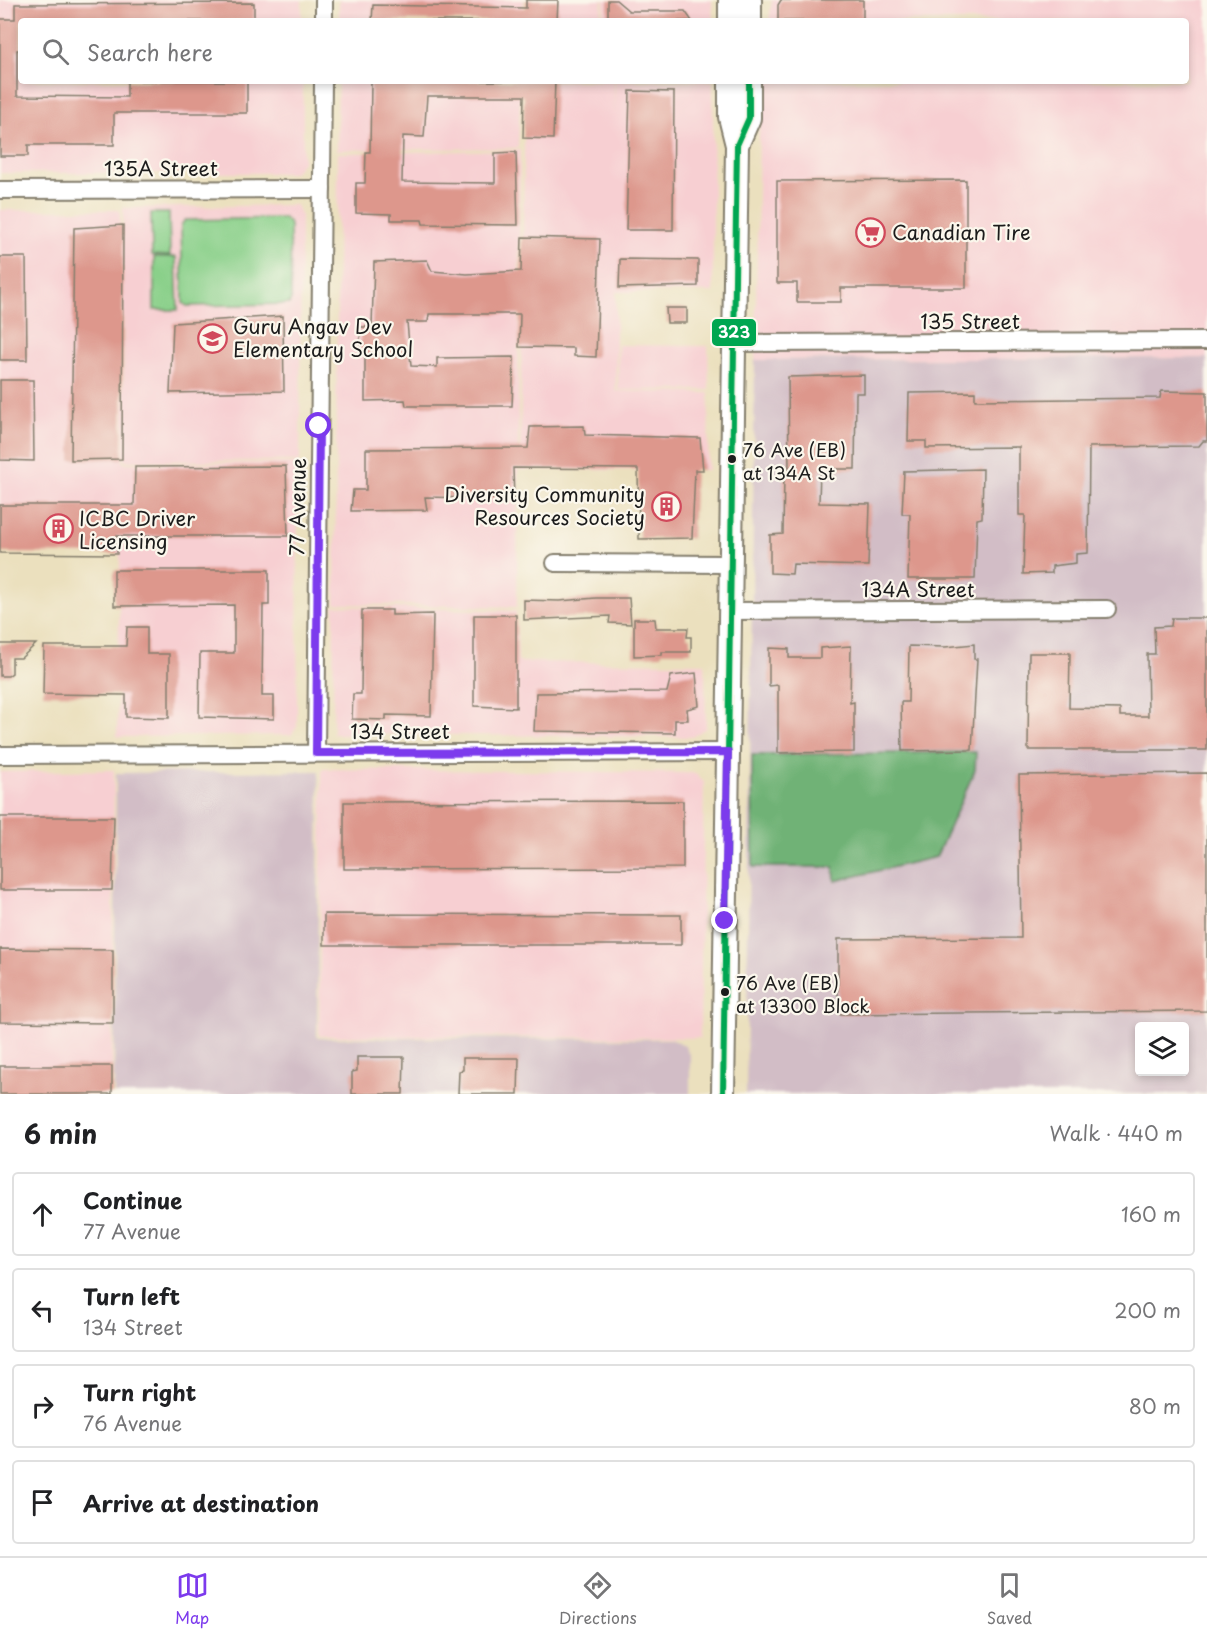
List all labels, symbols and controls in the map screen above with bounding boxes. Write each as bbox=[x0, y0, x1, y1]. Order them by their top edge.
search box bbox=[18, 18, 1189, 84]
icon: search bbox=[39, 35, 72, 68]
text: Search here bbox=[87, 35, 213, 68]
street label: 135A Street bbox=[104, 153, 218, 183]
supermarket icon: Canadian Tire bbox=[855, 216, 887, 248]
place label: Canadian Tire bbox=[892, 217, 1031, 247]
street label: 135 Street bbox=[920, 306, 1020, 336]
place label: Guru Angav Dev Elementary School bbox=[233, 311, 413, 364]
line badge: 323 bbox=[711, 318, 757, 347]
text: 323 bbox=[718, 319, 750, 343]
school or university icon: Guru Angav Dev Elementary School bbox=[196, 322, 228, 354]
route start bbox=[305, 412, 331, 438]
place label: 76 Ave (EB) at 134A St bbox=[743, 436, 846, 486]
marker: 76 Ave (EB) at 134A St bbox=[726, 453, 738, 465]
street label: 77 Avenue bbox=[281, 458, 313, 556]
place label: Diversity Community Resources Society bbox=[444, 479, 645, 532]
building icon: Diversity Community Resources Society bbox=[650, 490, 682, 522]
place label: ICBC Driver Licensing bbox=[79, 503, 196, 556]
building icon: ICBC Driver Licensing bbox=[42, 513, 74, 545]
street label: 134A Street bbox=[861, 574, 975, 604]
street label: 134 Street bbox=[350, 716, 450, 746]
route end bbox=[711, 907, 737, 933]
place label: 76 Ave (EB) at 13300 Block bbox=[736, 969, 870, 1019]
marker: 76 Ave (EB) at 13300 Block bbox=[719, 986, 731, 998]
map controls bbox=[1135, 1022, 1189, 1076]
button: layers bbox=[1135, 1022, 1189, 1076]
text: 6 min bbox=[24, 1114, 97, 1153]
text: Walk · 440 m bbox=[1050, 1118, 1183, 1148]
text: Continue bbox=[83, 1183, 182, 1216]
icon: ahead bbox=[26, 1198, 59, 1231]
text: 160 m bbox=[1121, 1199, 1181, 1229]
text: 77 Avenue bbox=[83, 1216, 181, 1246]
text: Turn left bbox=[83, 1279, 180, 1312]
icon: left bbox=[26, 1294, 59, 1327]
text: 200 m bbox=[1114, 1295, 1181, 1325]
text: 134 Street bbox=[83, 1312, 183, 1342]
text: Turn right bbox=[83, 1375, 196, 1408]
icon: right bbox=[26, 1390, 59, 1423]
text: 80 m bbox=[1129, 1391, 1181, 1421]
text: 76 Avenue bbox=[83, 1408, 182, 1438]
icon: arrive bbox=[26, 1486, 59, 1519]
text: Arrive at destination bbox=[83, 1486, 319, 1519]
tab: Map bbox=[175, 1569, 209, 1629]
tab: Directions bbox=[559, 1569, 637, 1629]
tab: Saved bbox=[987, 1569, 1032, 1629]

